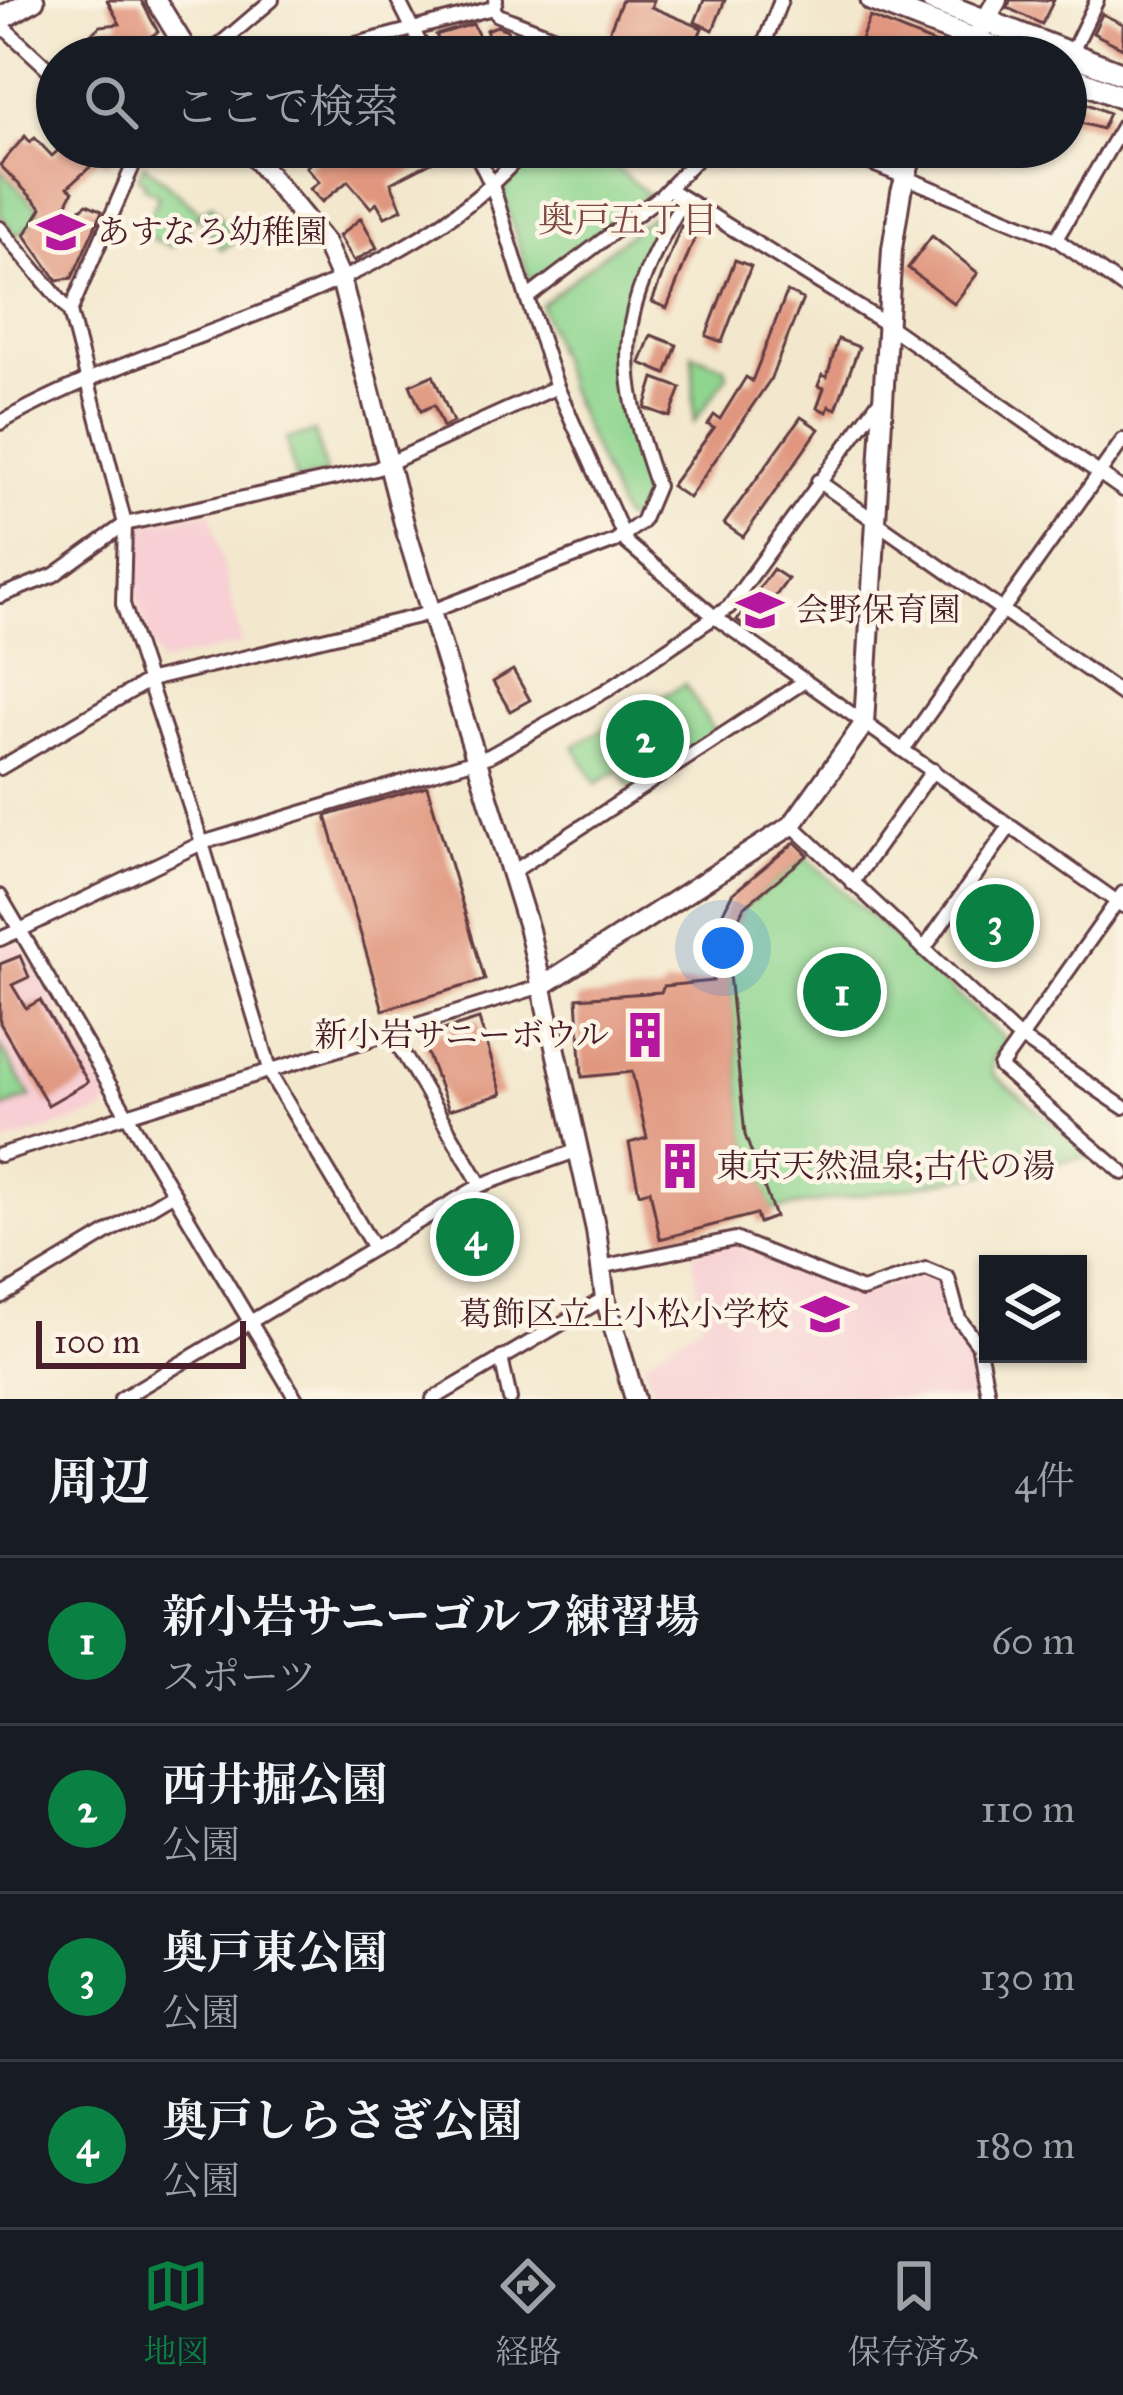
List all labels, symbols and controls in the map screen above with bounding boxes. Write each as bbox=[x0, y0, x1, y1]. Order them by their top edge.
search box bbox=[36, 36, 1087, 168]
icon: search bbox=[78, 69, 144, 135]
text: ここで検索 bbox=[174, 79, 399, 134]
district label: 奥戸五丁目 bbox=[538, 198, 718, 242]
school or university icon: あすなろ幼稚園 bbox=[36, 207, 86, 257]
place label: あすなろ幼稚園 bbox=[97, 212, 328, 252]
school or university icon: 会野保育園 bbox=[735, 585, 785, 635]
place label: 会野保育園 bbox=[796, 590, 961, 630]
pin: 2 bbox=[606, 694, 684, 784]
pin: 3 bbox=[956, 878, 1034, 968]
your location bbox=[693, 918, 753, 978]
pin: 1 bbox=[803, 947, 881, 1037]
building icon: 新小岩サニーボウル bbox=[620, 1010, 670, 1060]
place label: 新小岩サニーボウル bbox=[314, 1015, 609, 1055]
building icon: 東京天然温泉;古代の湯 bbox=[655, 1141, 705, 1191]
place label: 東京天然温泉;古代の湯 bbox=[716, 1146, 1055, 1186]
pin: 4 bbox=[436, 1192, 514, 1282]
map controls bbox=[979, 1255, 1087, 1363]
button: layers bbox=[979, 1255, 1087, 1363]
school or university icon: 葛飾区立上小松小学校 bbox=[800, 1289, 850, 1339]
place label: 葛飾区立上小松小学校 bbox=[459, 1294, 789, 1334]
scale bar bbox=[36, 1315, 246, 1368]
text: 100 m bbox=[54, 1322, 140, 1362]
text: 周辺 bbox=[48, 1451, 150, 1513]
text: 4件 bbox=[1014, 1457, 1075, 1505]
text: 新小岩サニーゴルフ練習場 bbox=[162, 1589, 700, 1644]
text: 1 bbox=[79, 1617, 95, 1665]
text: 60 m bbox=[991, 1617, 1075, 1665]
text: スポーツ bbox=[162, 1653, 316, 1701]
text: 西井掘公園 bbox=[162, 1757, 387, 1812]
text: 2 bbox=[77, 1785, 97, 1833]
text: 110 m bbox=[980, 1785, 1075, 1833]
text: 公園 bbox=[162, 1821, 240, 1869]
text: 奥戸東公園 bbox=[162, 1925, 387, 1980]
text: 3 bbox=[79, 1953, 95, 2001]
text: 130 m bbox=[980, 1953, 1075, 2001]
text: 公園 bbox=[162, 1989, 240, 2037]
text: 奥戸しらさぎ公園 bbox=[162, 2093, 522, 2148]
text: 4 bbox=[76, 2121, 98, 2169]
text: 180 m bbox=[975, 2121, 1075, 2169]
text: 公園 bbox=[162, 2157, 240, 2205]
tab: 地図 bbox=[143, 2253, 209, 2372]
tab: 経路 bbox=[495, 2253, 561, 2372]
tab: 保存済み bbox=[848, 2253, 980, 2372]

